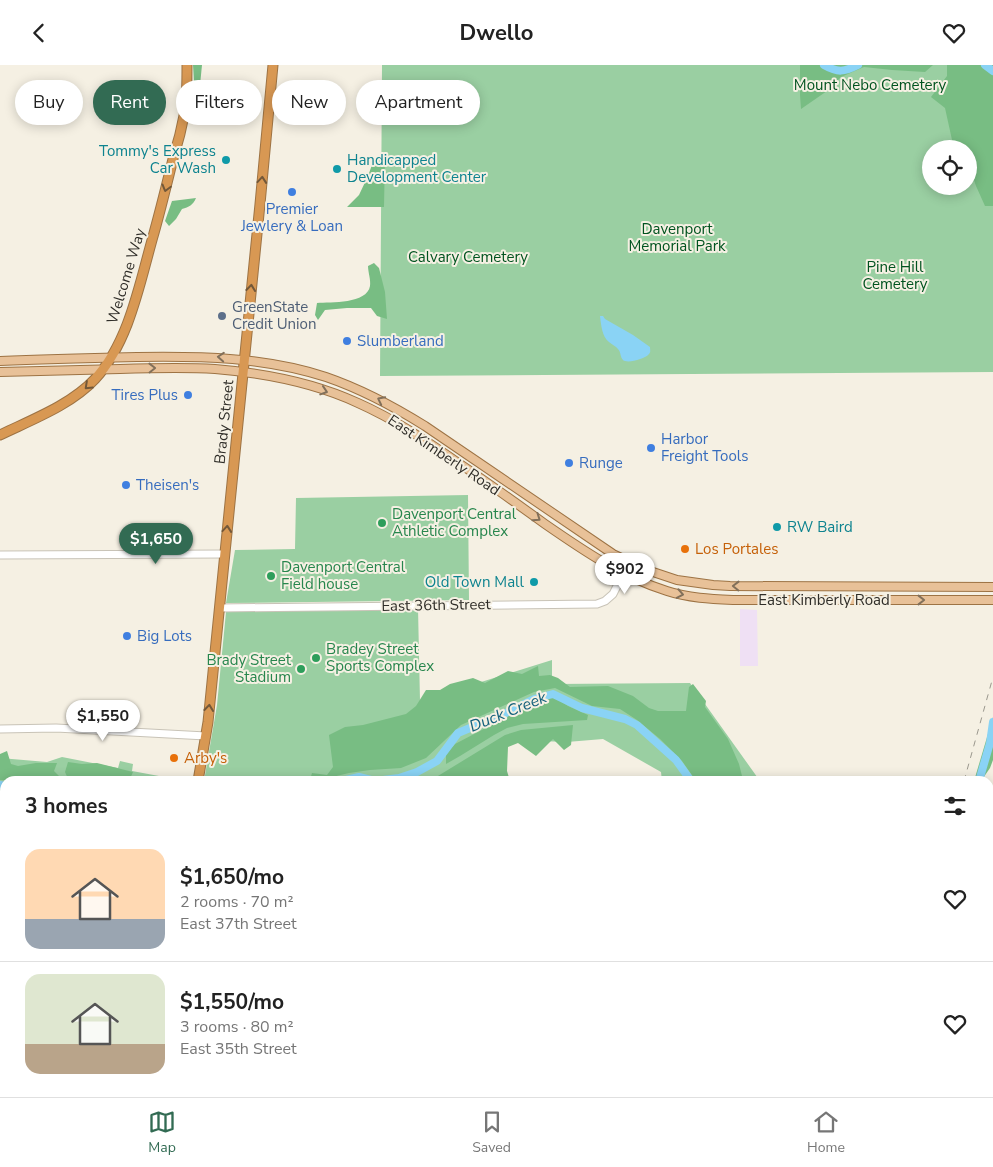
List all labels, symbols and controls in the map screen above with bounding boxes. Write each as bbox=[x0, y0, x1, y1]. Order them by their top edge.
text: Dwello bbox=[460, 18, 533, 48]
icon: back bbox=[25, 19, 53, 47]
icon: heart bbox=[940, 19, 968, 47]
park label: Mount Nebo Cemetery bbox=[794, 75, 946, 95]
chip: Buy bbox=[15, 80, 83, 125]
chip: Rent bbox=[93, 80, 166, 125]
chip: Filters bbox=[176, 80, 262, 125]
chip: New bbox=[272, 80, 346, 125]
chip: Apartment bbox=[356, 80, 480, 125]
map controls bbox=[922, 140, 977, 195]
button: locate bbox=[922, 140, 977, 195]
place label: Tommy's Express Car Wash bbox=[99, 141, 216, 178]
place label: Handicapped Development Center bbox=[347, 150, 487, 187]
marker: Tommy's Express Car Wash bbox=[220, 154, 232, 166]
marker: Handicapped Development Center bbox=[331, 163, 343, 175]
one-way arrow bbox=[256, 175, 267, 183]
one-way arrow bbox=[161, 184, 172, 193]
marker: Premier Jewlery & Loan bbox=[286, 186, 298, 198]
place label: Premier Jewlery & Loan bbox=[240, 199, 343, 236]
park label: Davenport Memorial Park bbox=[628, 219, 726, 256]
street label: Welcome Way bbox=[102, 225, 150, 326]
park label: Calvary Cemetery bbox=[408, 247, 528, 267]
park label: Pine Hill Cemetery bbox=[862, 257, 928, 294]
one-way arrow bbox=[245, 284, 256, 292]
place label: GreenState Credit Union bbox=[232, 297, 316, 334]
marker: GreenState Credit Union bbox=[216, 310, 228, 322]
place label: Slumberland bbox=[357, 331, 444, 351]
marker: Slumberland bbox=[341, 335, 353, 347]
one-way arrow bbox=[217, 352, 225, 363]
one-way arrow bbox=[148, 363, 156, 374]
street label: Brady Street bbox=[210, 378, 238, 465]
one-way arrow bbox=[84, 380, 93, 389]
place label: Tires Plus bbox=[112, 385, 178, 405]
one-way arrow bbox=[319, 385, 328, 395]
marker: Tires Plus bbox=[182, 389, 194, 401]
one-way arrow bbox=[377, 396, 386, 406]
street label: East Kimberly Road bbox=[384, 410, 504, 500]
place label: Harbor Freight Tools bbox=[661, 429, 748, 466]
marker: Harbor Freight Tools bbox=[645, 442, 657, 454]
place label: Runge bbox=[579, 453, 623, 473]
marker: Runge bbox=[563, 457, 575, 469]
place label: Theisen's bbox=[136, 475, 199, 495]
marker: Theisen's bbox=[120, 479, 132, 491]
place label: Davenport Central Athletic Complex bbox=[392, 504, 517, 541]
one-way arrow bbox=[532, 512, 541, 521]
marker: Davenport Central Athletic Complex bbox=[376, 517, 388, 529]
place label: RW Baird bbox=[787, 517, 853, 537]
marker: RW Baird bbox=[771, 521, 783, 533]
pin: $1,650 bbox=[115, 523, 197, 565]
one-way arrow bbox=[221, 525, 232, 533]
text: $1,650 bbox=[130, 528, 182, 550]
place label: Los Portales bbox=[695, 539, 779, 559]
marker: Los Portales bbox=[679, 543, 691, 555]
pin: $902 bbox=[595, 553, 655, 595]
place label: Davenport Central Field house bbox=[281, 557, 406, 594]
text: $902 bbox=[606, 558, 644, 580]
marker: Davenport Central Field house bbox=[265, 570, 277, 582]
place label: Old Town Mall bbox=[425, 572, 525, 592]
marker: Old Town Mall bbox=[528, 576, 540, 588]
one-way arrow bbox=[732, 581, 740, 591]
one-way arrow bbox=[675, 588, 684, 599]
street label: East Kimberly Road bbox=[758, 590, 890, 610]
street label: East 36th Street bbox=[381, 594, 492, 616]
one-way arrow bbox=[918, 595, 925, 605]
place label: Big Lots bbox=[137, 626, 192, 646]
marker: Big Lots bbox=[121, 630, 133, 642]
place label: Bradey Street Sports Complex bbox=[326, 639, 434, 676]
place label: Brady Street Stadium bbox=[206, 650, 292, 687]
marker: Bradey Street Sports Complex bbox=[310, 652, 322, 664]
marker: Brady Street Stadium bbox=[295, 663, 307, 675]
water label: Duck Creek bbox=[466, 686, 551, 738]
pin: $1,550 bbox=[62, 699, 144, 742]
one-way arrow bbox=[203, 704, 214, 712]
text: $1,550 bbox=[77, 705, 129, 727]
place label: Arby's bbox=[184, 748, 227, 768]
marker: Arby's bbox=[168, 752, 180, 764]
text: 3 homes bbox=[25, 792, 108, 820]
icon: filters bbox=[941, 792, 969, 820]
text: $1,650/mo bbox=[180, 863, 284, 891]
icon: home bbox=[65, 869, 125, 929]
icon: heart bbox=[941, 885, 969, 913]
text: 2 rooms · 70 m² bbox=[180, 891, 293, 913]
text: East 37th Street bbox=[180, 913, 297, 935]
text: $1,550/mo bbox=[180, 988, 284, 1016]
icon: home bbox=[65, 994, 125, 1054]
icon: heart bbox=[941, 1010, 969, 1038]
text: 3 rooms · 80 m² bbox=[180, 1016, 293, 1038]
text: East 35th Street bbox=[180, 1038, 297, 1060]
tab: Map bbox=[148, 1108, 176, 1157]
tab: Saved bbox=[472, 1108, 511, 1157]
tab: Home bbox=[807, 1108, 845, 1157]

